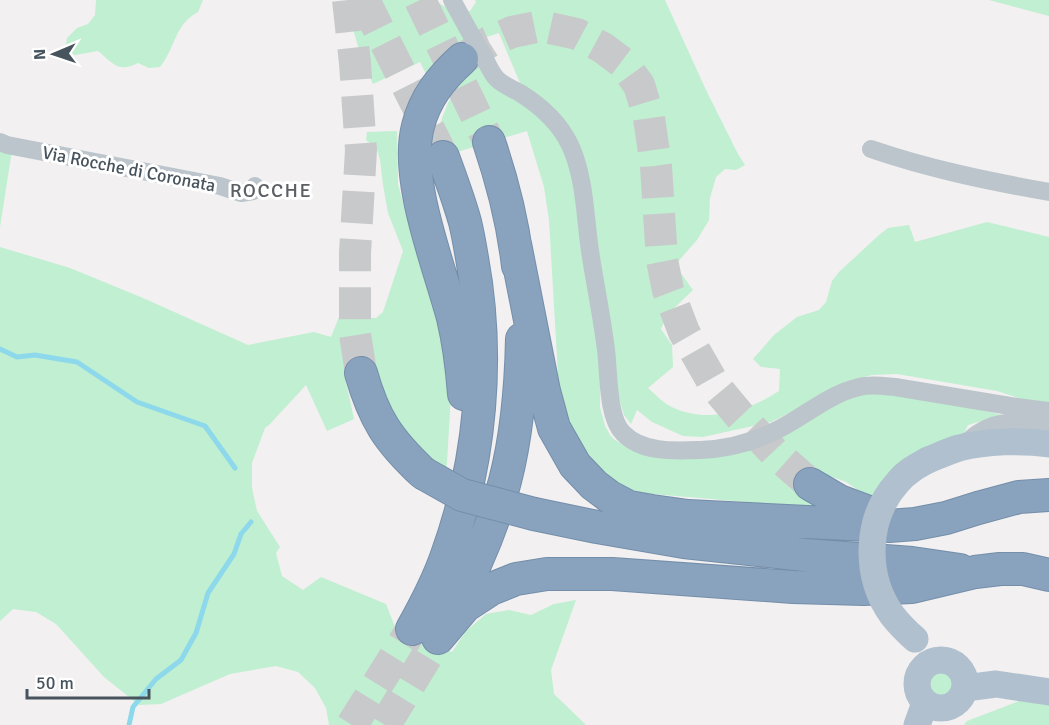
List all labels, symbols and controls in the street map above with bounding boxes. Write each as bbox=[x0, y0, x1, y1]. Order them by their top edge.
north arrow bbox=[24, 24, 84, 84]
text: N bbox=[30, 49, 50, 60]
street label: Via Rocche di Coronata bbox=[40, 141, 218, 197]
district label: ROCCHE bbox=[230, 178, 312, 203]
scale bar bbox=[27, 662, 148, 700]
text: 50 m bbox=[36, 672, 74, 694]

